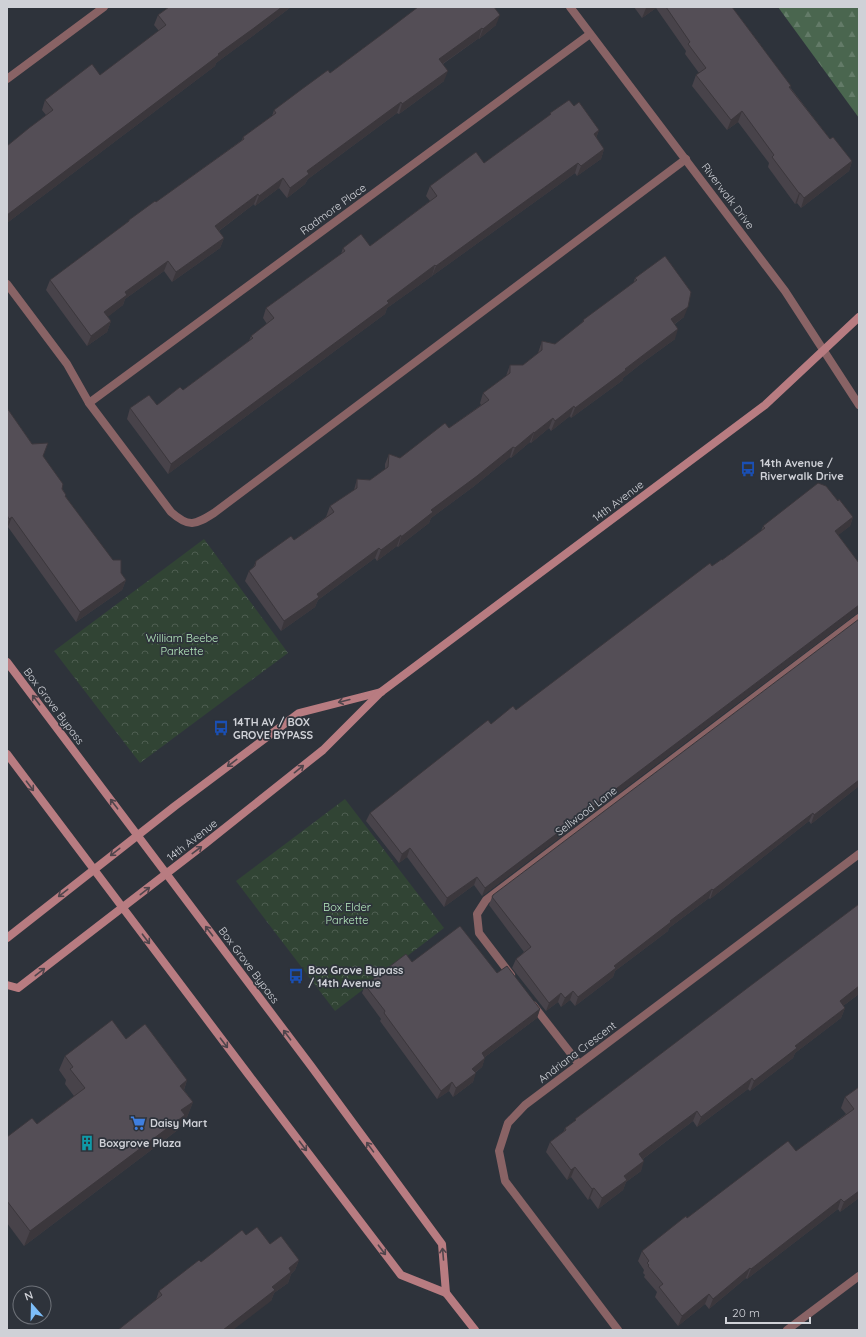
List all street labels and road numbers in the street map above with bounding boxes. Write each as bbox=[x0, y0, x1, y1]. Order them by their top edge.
street label: Riverwalk Drive bbox=[699, 160, 757, 232]
street label: Radmore Place bbox=[297, 180, 369, 238]
street label: 14th Avenue bbox=[590, 477, 646, 525]
street label: Box Grove Bypass bbox=[21, 665, 87, 747]
street label: Sellwood Lane bbox=[552, 783, 620, 839]
street label: 14th Avenue bbox=[164, 816, 220, 864]
street label: Box Grove Bypass bbox=[216, 924, 282, 1006]
street label: Andriana Crescent bbox=[535, 1018, 619, 1086]

